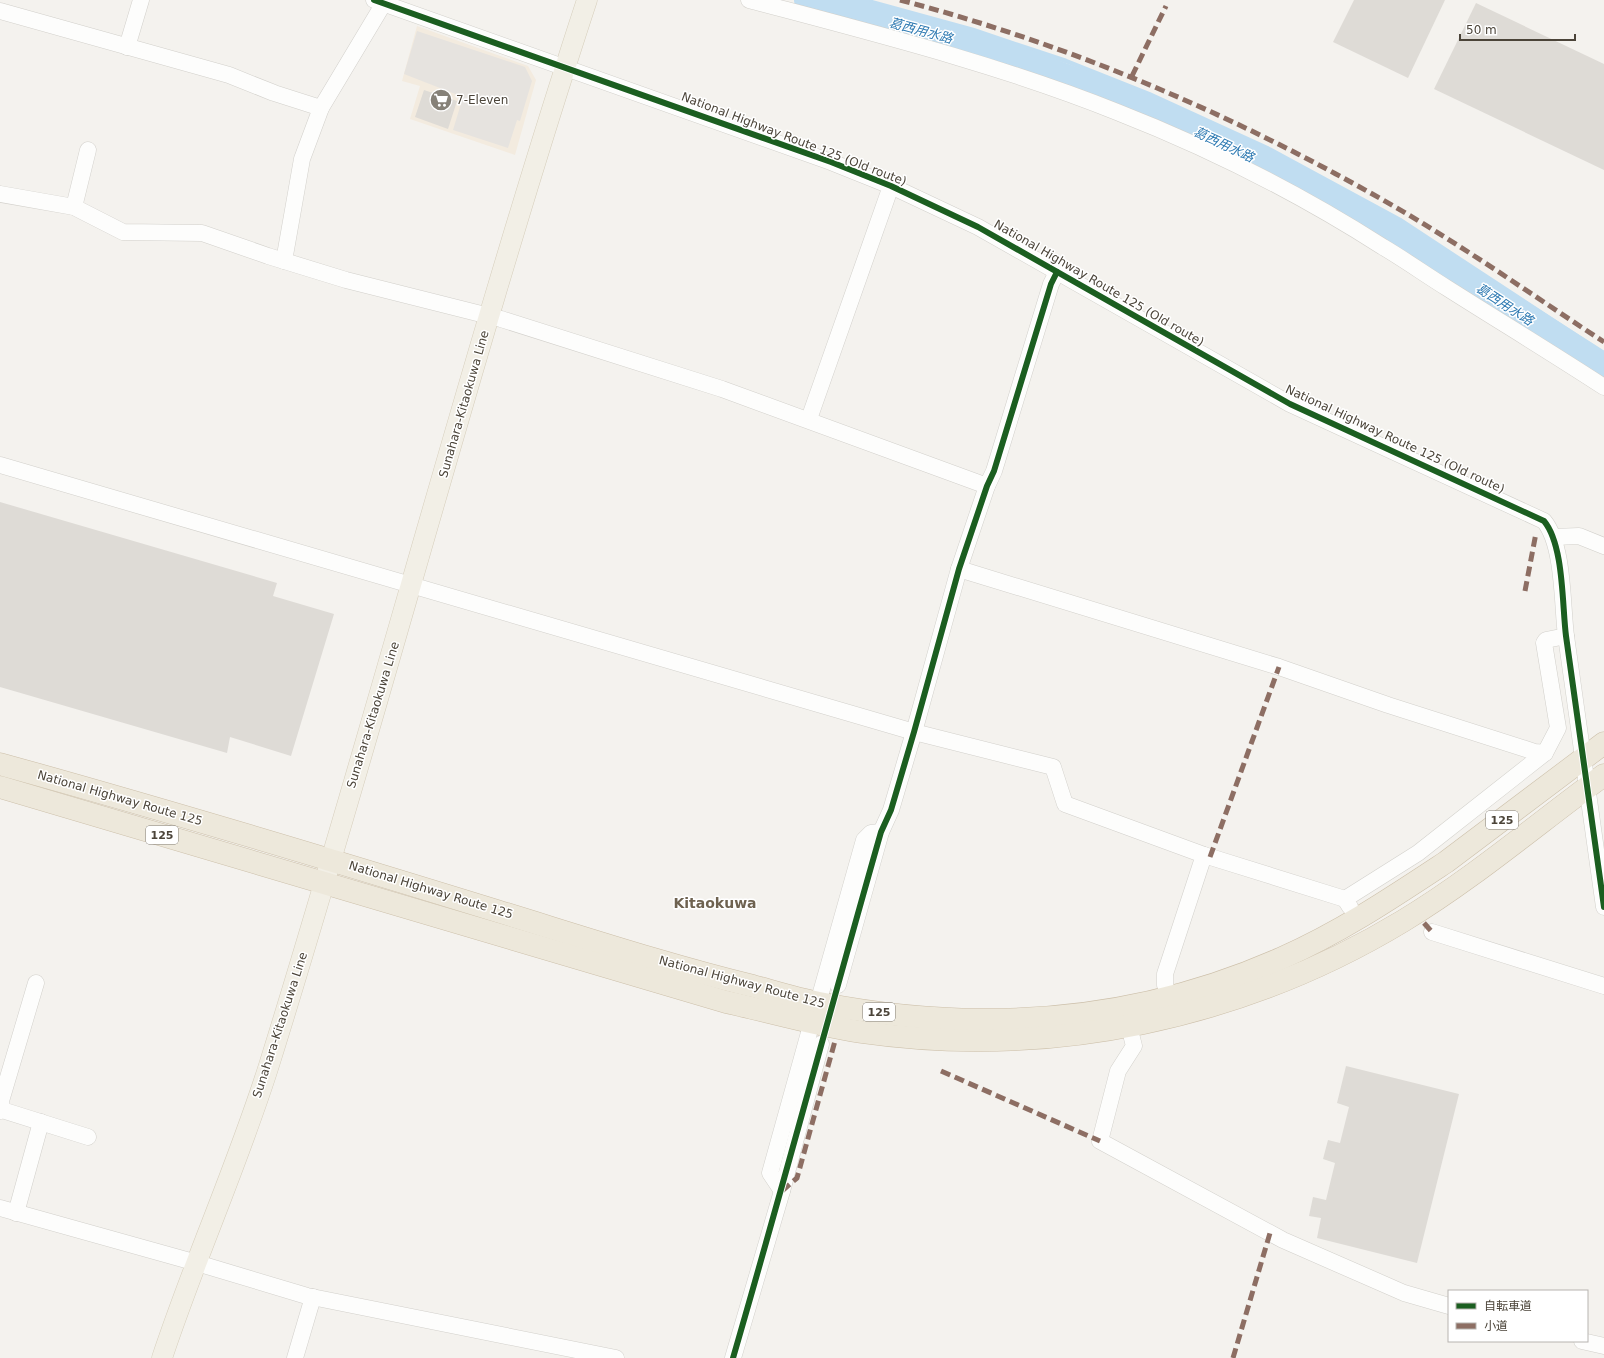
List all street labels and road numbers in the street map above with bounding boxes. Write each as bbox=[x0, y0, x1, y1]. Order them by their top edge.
street label: National Highway Route 125 (Old route) bbox=[679, 89, 909, 189]
street label: National Highway Route 125 (Old route) bbox=[992, 217, 1206, 349]
street label: Sunahara-Kitaokuwa Line bbox=[436, 329, 492, 479]
street label: National Highway Route 125 (Old route) bbox=[1283, 382, 1507, 496]
street label: Sunahara-Kitaokuwa Line bbox=[344, 640, 402, 790]
street label: National Highway Route 125 bbox=[36, 768, 204, 828]
road number: 125 bbox=[1486, 811, 1518, 829]
road number: 125 bbox=[146, 826, 178, 844]
street label: National Highway Route 125 bbox=[347, 858, 515, 922]
street label: Sunahara-Kitaokuwa Line bbox=[250, 950, 310, 1100]
street label: National Highway Route 125 bbox=[658, 953, 826, 1011]
road number: 125 bbox=[863, 1003, 895, 1021]

